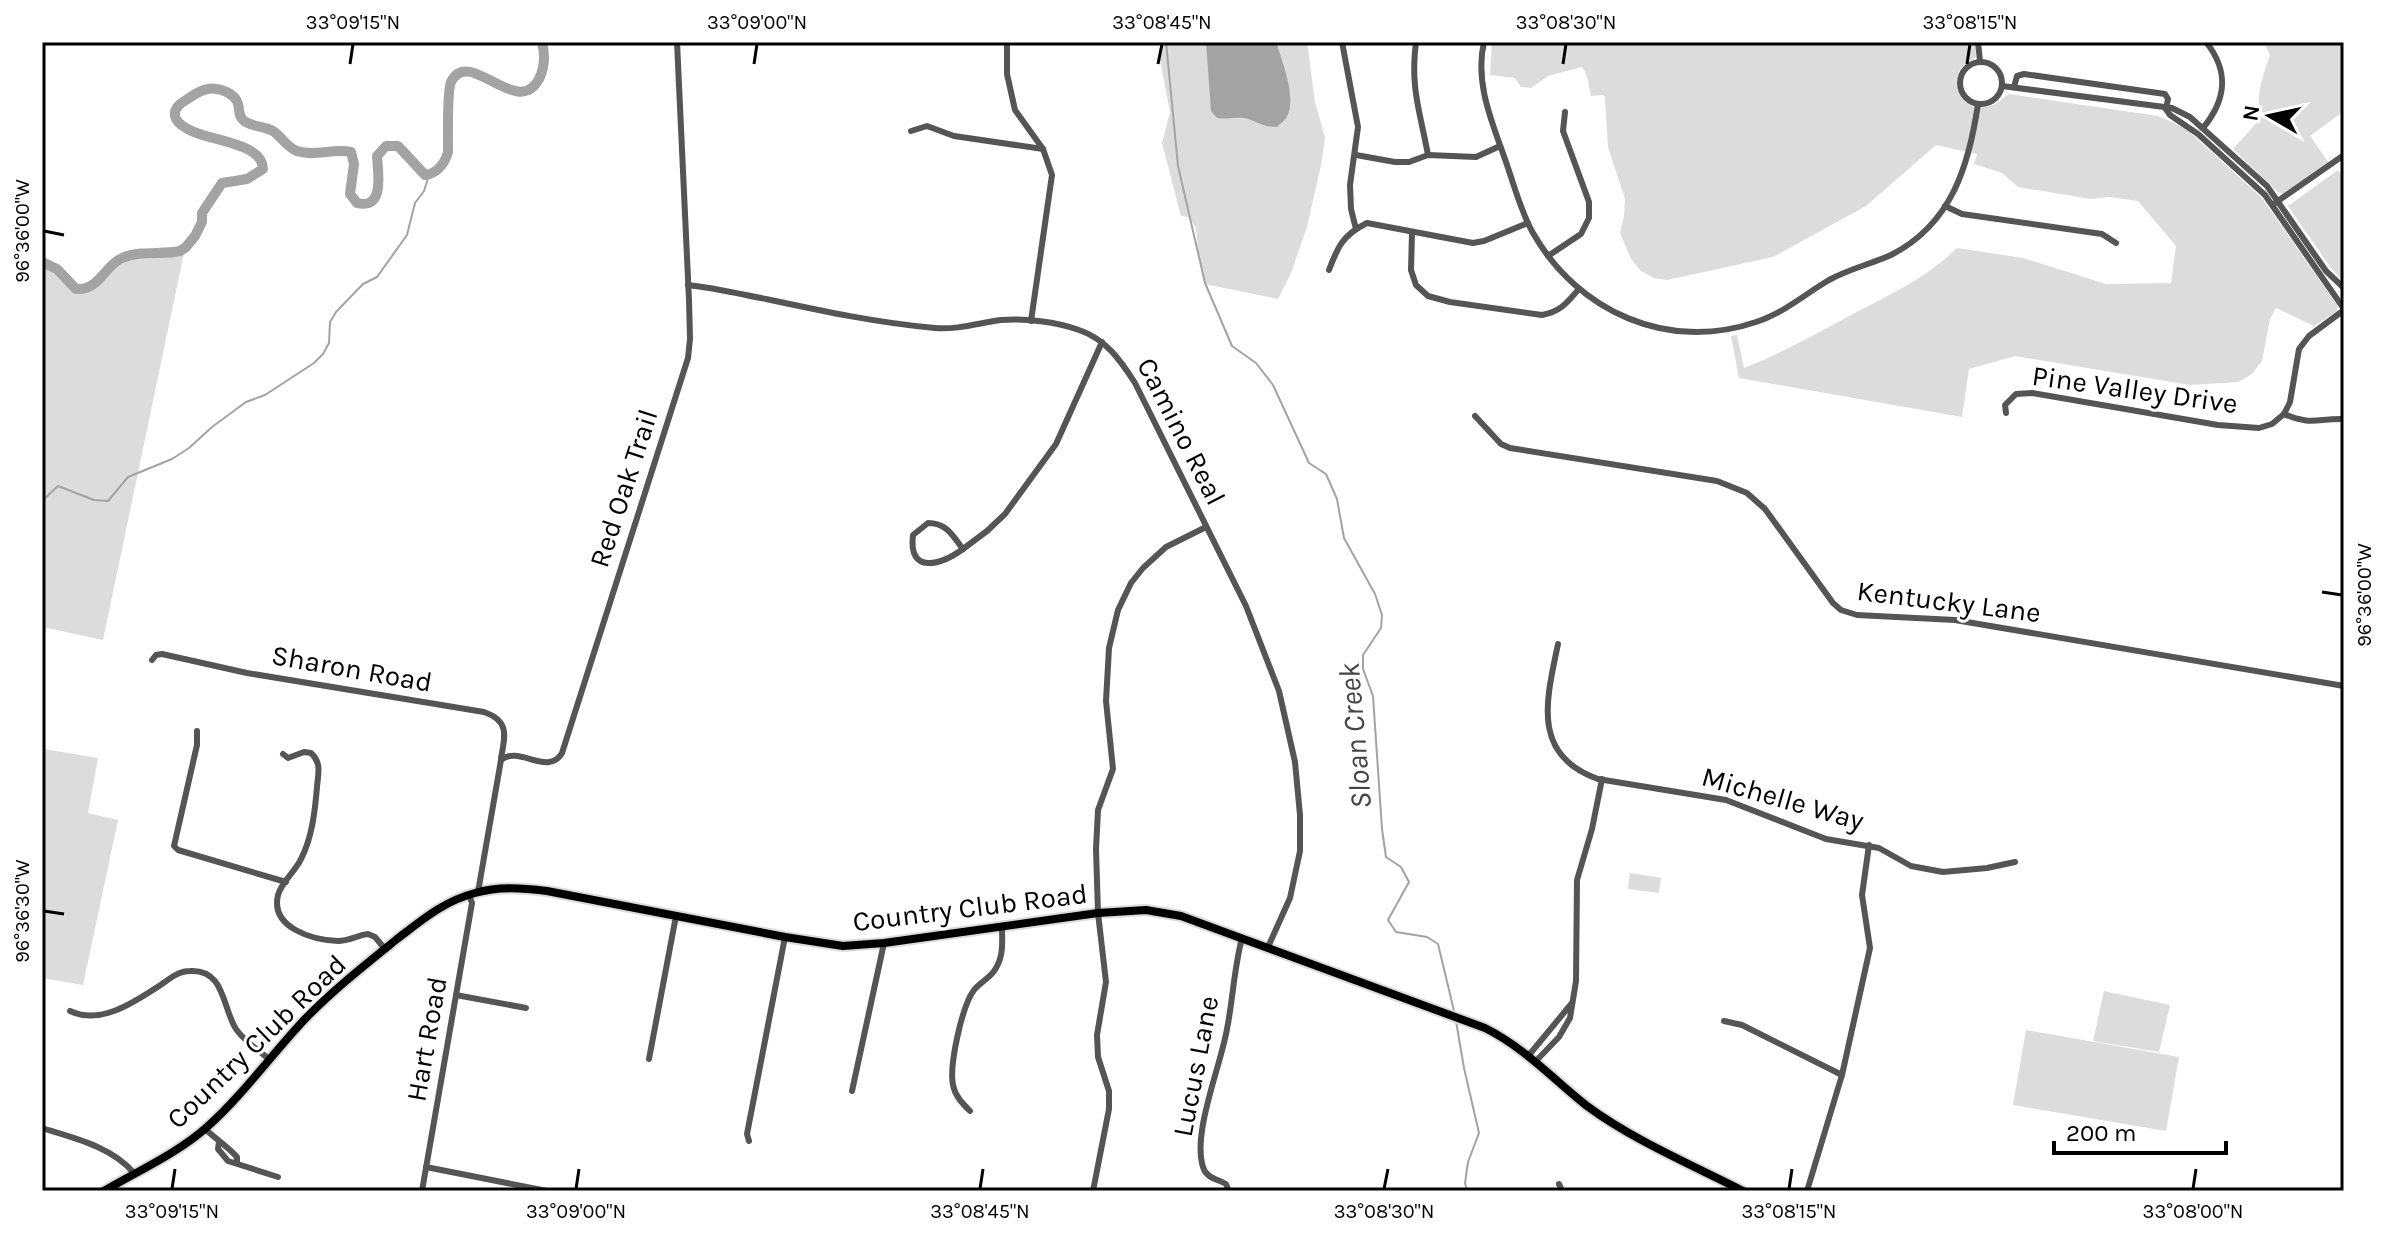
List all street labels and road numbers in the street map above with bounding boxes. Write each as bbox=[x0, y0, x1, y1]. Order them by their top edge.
street label: Camino Real bbox=[1130, 352, 1233, 510]
street label: Pine Valley Drive bbox=[2030, 359, 2240, 420]
street label: Red Oak Trail bbox=[582, 405, 665, 571]
street label: Kentucky Lane bbox=[1855, 574, 2043, 629]
street label: Sharon Road bbox=[269, 638, 435, 699]
street label: Michelle Way bbox=[1698, 760, 1868, 837]
street label: Country Club Road bbox=[851, 877, 1089, 938]
street label: Country Club Road bbox=[160, 947, 353, 1135]
street label: Hart Road bbox=[399, 974, 454, 1104]
street label: Lucus Lane bbox=[1166, 993, 1225, 1139]

